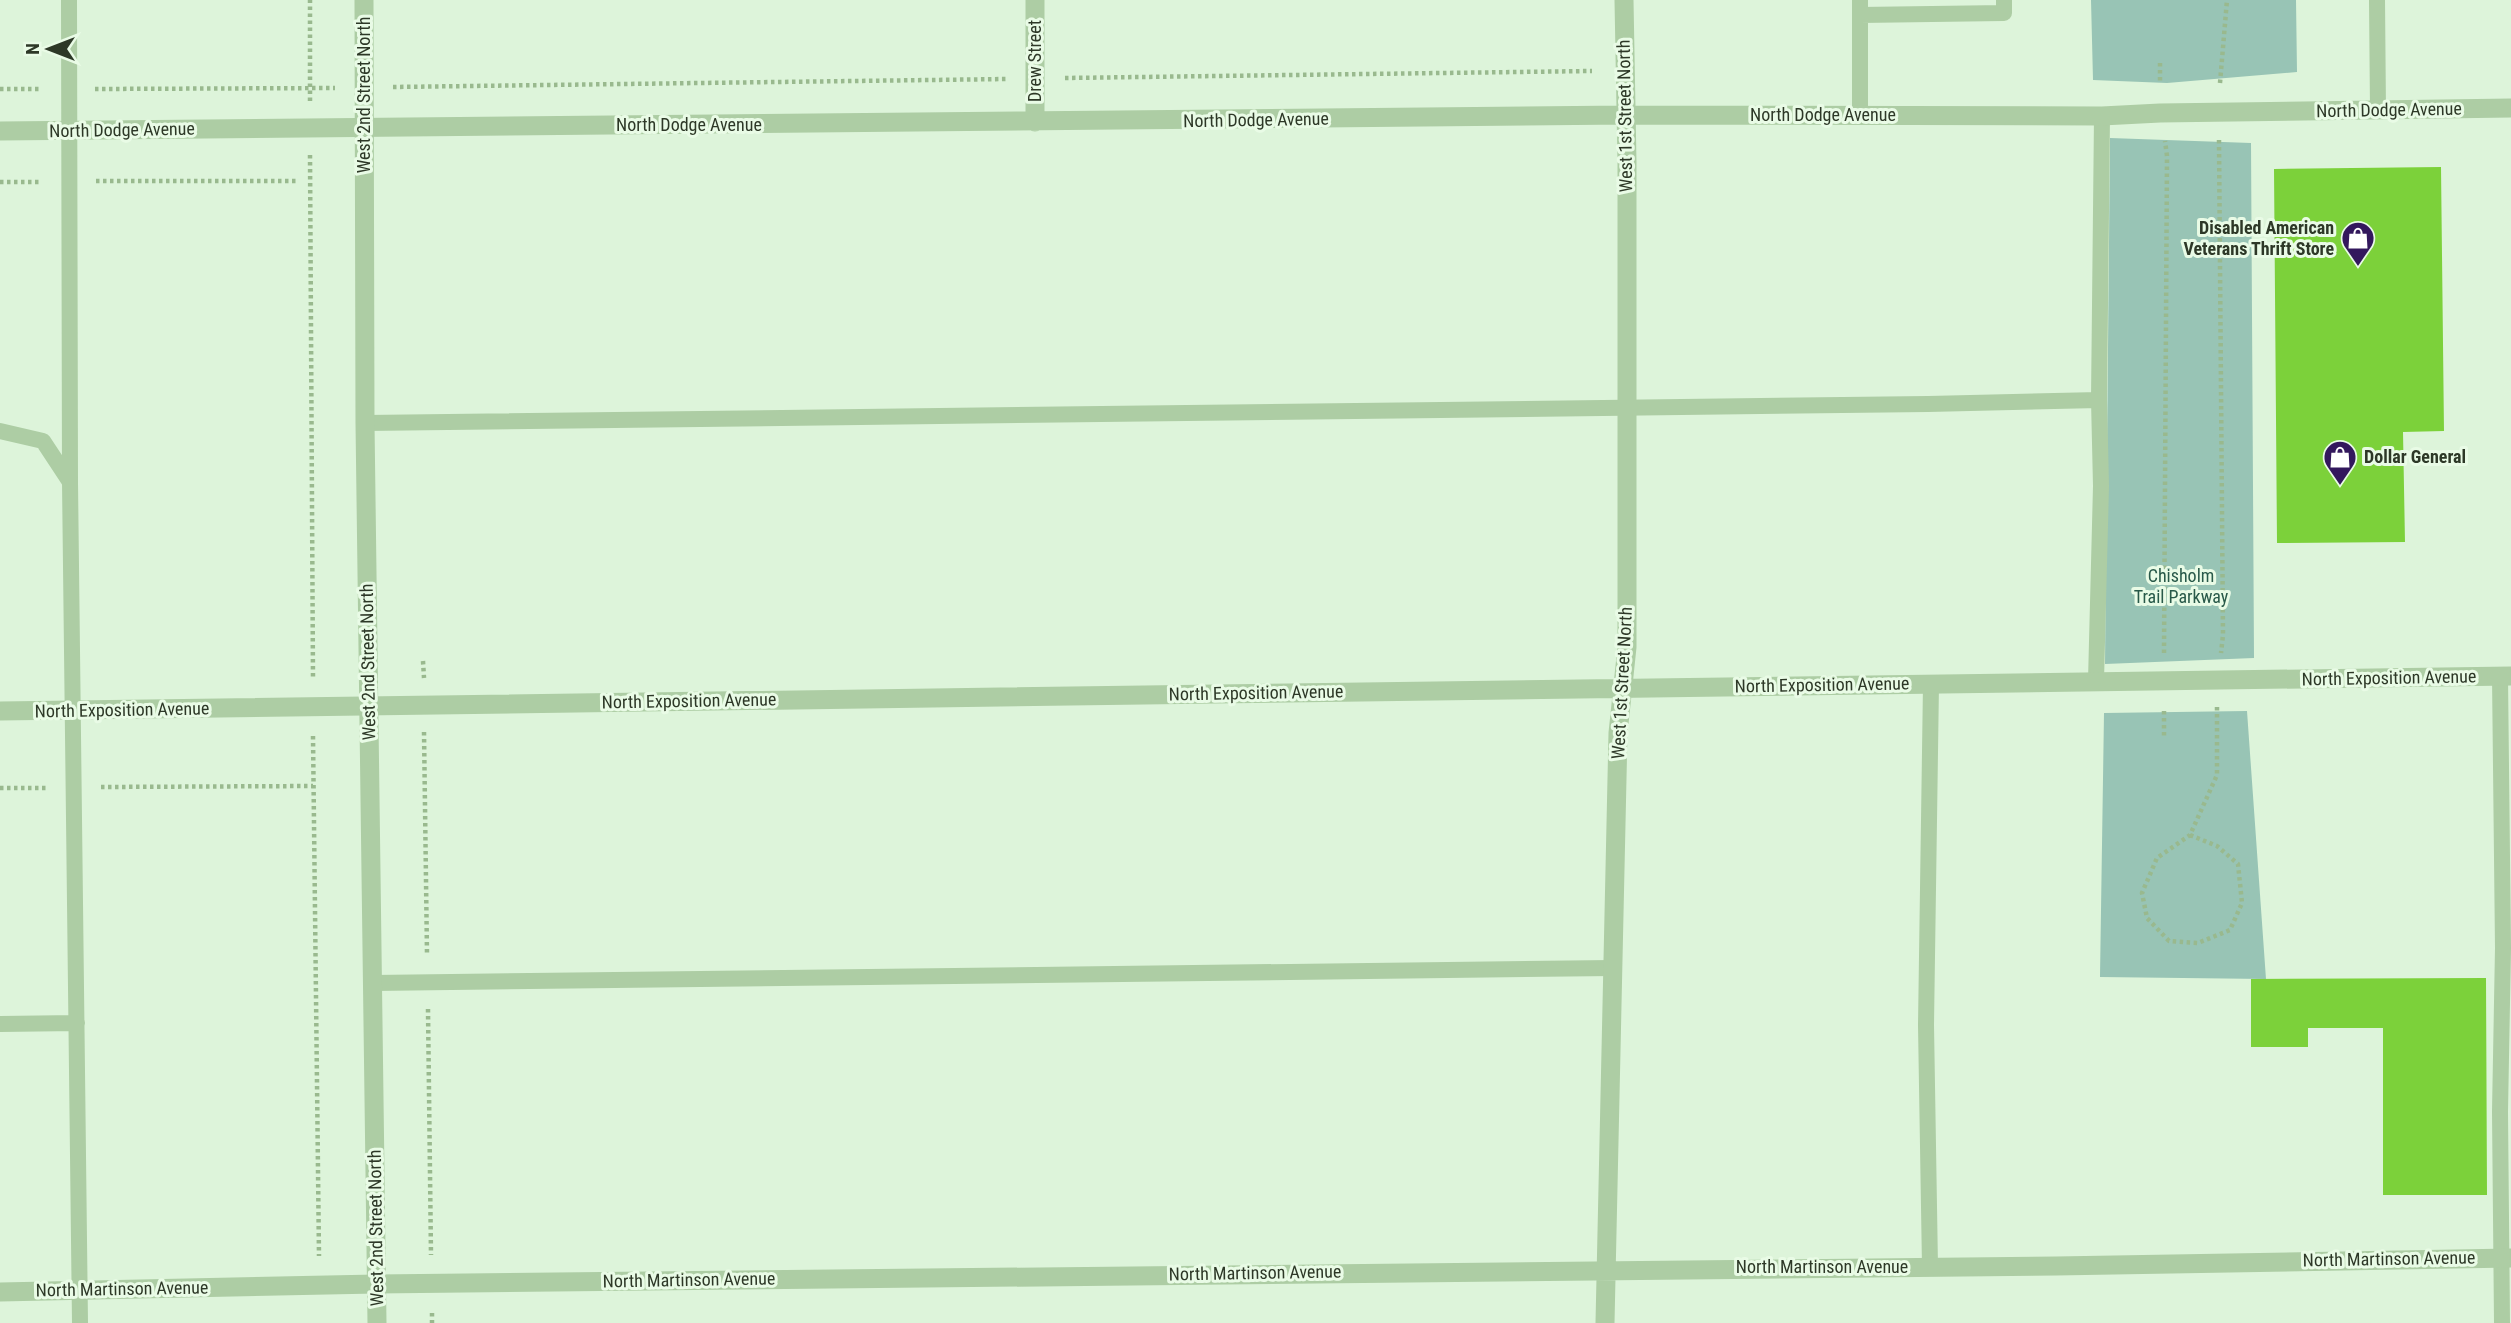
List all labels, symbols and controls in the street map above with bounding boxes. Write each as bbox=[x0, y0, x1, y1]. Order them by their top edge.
north arrow bbox=[14, 14, 84, 84]
street label: West 2nd Street North bbox=[353, 17, 374, 173]
street label: Drew Street bbox=[1024, 20, 1045, 102]
street label: West 1st Street North bbox=[1613, 40, 1636, 192]
text: N bbox=[21, 43, 44, 55]
street label: North Dodge Avenue bbox=[2316, 98, 2462, 121]
street label: North Dodge Avenue bbox=[1750, 104, 1896, 125]
street label: North Dodge Avenue bbox=[1183, 108, 1329, 131]
street label: North Dodge Avenue bbox=[616, 114, 762, 135]
street label: North Dodge Avenue bbox=[49, 118, 195, 141]
place label: Disabled American Veterans Thrift Store bbox=[2183, 217, 2334, 259]
shop icon: Disabled American Veterans Thrift Store bbox=[2339, 219, 2377, 268]
shop icon: Dollar General bbox=[2321, 438, 2359, 487]
place label: Dollar General bbox=[2364, 446, 2466, 467]
park label: Chisholm Trail Parkway bbox=[2134, 565, 2229, 607]
street label: West 2nd Street North bbox=[356, 584, 379, 741]
street label: West 1st Street North bbox=[1607, 606, 1636, 760]
street label: North Exposition Avenue bbox=[2302, 665, 2476, 690]
street label: North Exposition Avenue bbox=[1735, 672, 1909, 697]
street label: North Exposition Avenue bbox=[1169, 680, 1343, 705]
street label: North Exposition Avenue bbox=[602, 688, 776, 713]
street label: North Exposition Avenue bbox=[35, 697, 209, 722]
street label: West 2nd Street North bbox=[364, 1150, 387, 1307]
street label: North Martinson Avenue bbox=[2303, 1246, 2475, 1271]
street label: North Martinson Avenue bbox=[1736, 1256, 1908, 1277]
street label: North Martinson Avenue bbox=[1169, 1260, 1341, 1285]
street label: North Martinson Avenue bbox=[603, 1267, 775, 1292]
street label: North Martinson Avenue bbox=[36, 1276, 208, 1301]

